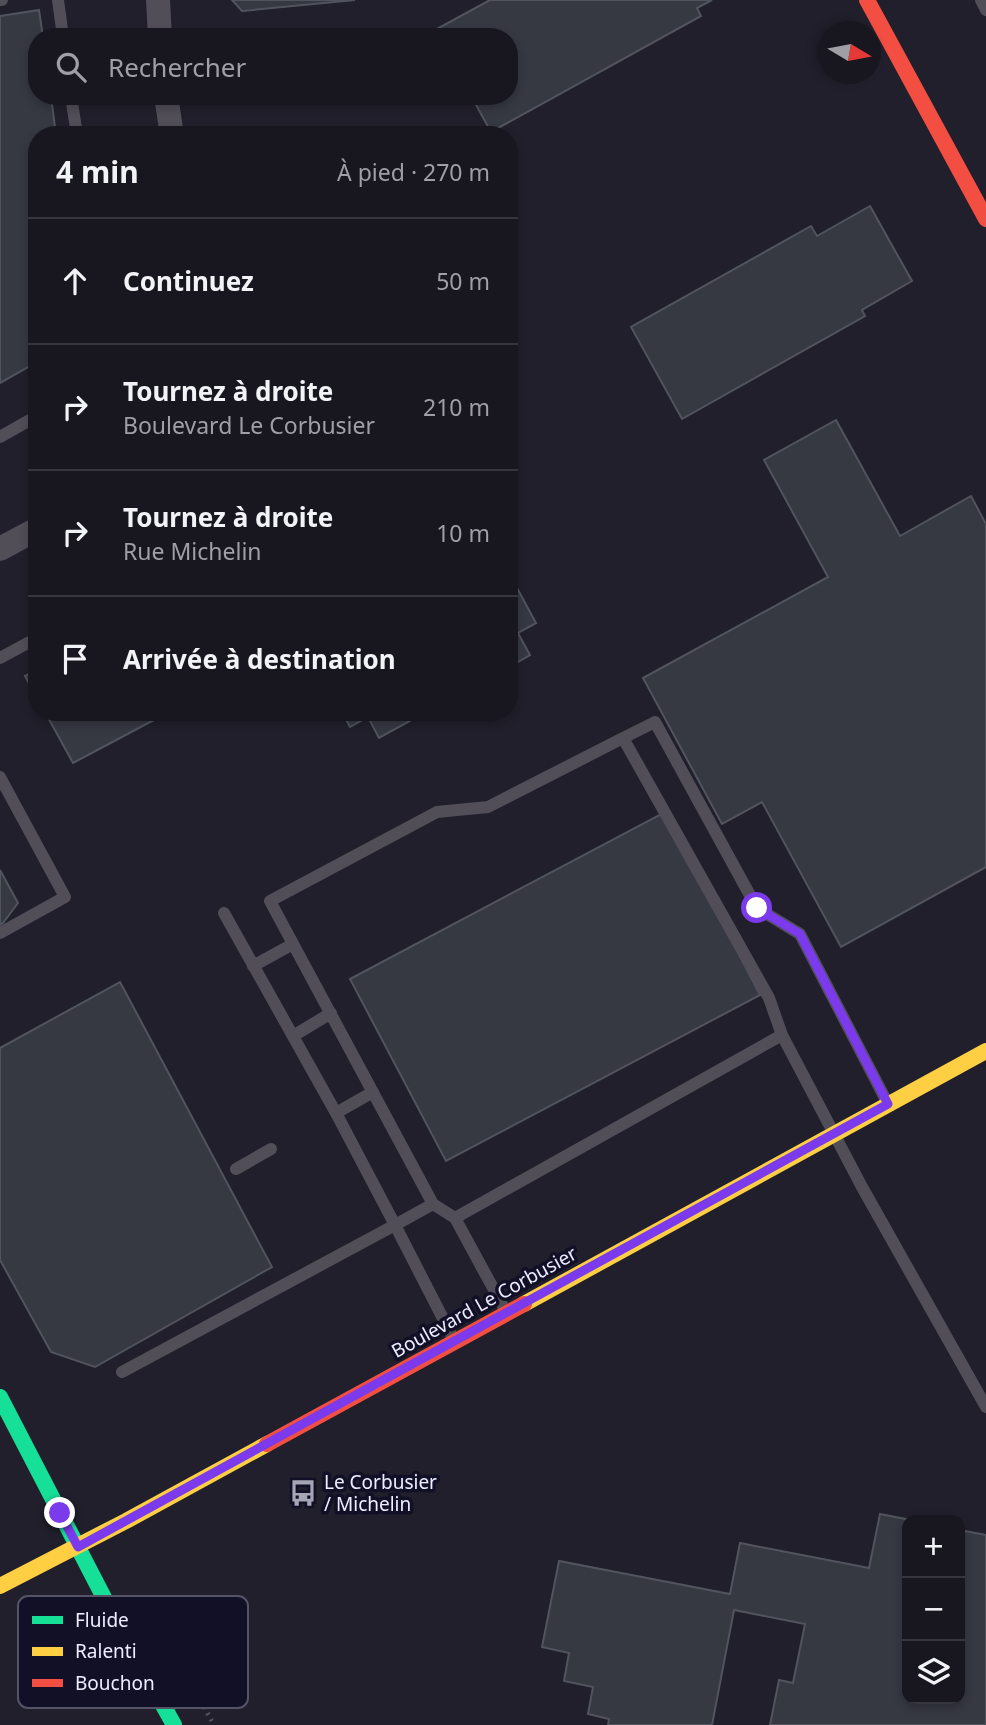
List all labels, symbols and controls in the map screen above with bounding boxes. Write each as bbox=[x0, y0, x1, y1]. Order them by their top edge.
north arrow bbox=[818, 21, 881, 84]
search box bbox=[28, 28, 518, 105]
icon: search bbox=[52, 48, 90, 86]
text: Rechercher bbox=[108, 49, 246, 85]
text: 4 min bbox=[56, 151, 139, 192]
text: À pied · 270 m bbox=[337, 156, 490, 188]
icon: ahead bbox=[56, 262, 94, 300]
text: Continuez bbox=[123, 263, 254, 299]
text: 50 m bbox=[436, 265, 490, 297]
text: Tournez à droite bbox=[123, 373, 333, 409]
icon: right bbox=[56, 388, 94, 426]
text: 210 m bbox=[423, 391, 490, 423]
text: Boulevard Le Corbusier bbox=[123, 409, 375, 441]
text: Tournez à droite bbox=[123, 499, 333, 535]
icon: right bbox=[56, 514, 94, 552]
text: 10 m bbox=[436, 517, 490, 549]
text: Rue Michelin bbox=[123, 535, 262, 567]
icon: arrive bbox=[56, 640, 94, 678]
text: Arrivée à destination bbox=[123, 641, 396, 677]
route start bbox=[741, 892, 772, 923]
street label: Boulevard Le Corbusier bbox=[387, 1240, 581, 1364]
place label: Le Corbusier / Michelin bbox=[324, 1469, 437, 1517]
bus stop icon: Le Corbusier / Michelin bbox=[288, 1478, 318, 1508]
route end bbox=[44, 1497, 75, 1528]
map controls bbox=[902, 1515, 965, 1704]
button: + bbox=[902, 1515, 965, 1578]
button: − bbox=[902, 1578, 965, 1641]
legend bbox=[18, 1596, 248, 1708]
text: Fluide bbox=[75, 1607, 129, 1633]
text: Ralenti bbox=[75, 1638, 137, 1664]
button: layers bbox=[902, 1641, 965, 1704]
text: Bouchon bbox=[75, 1670, 155, 1696]

